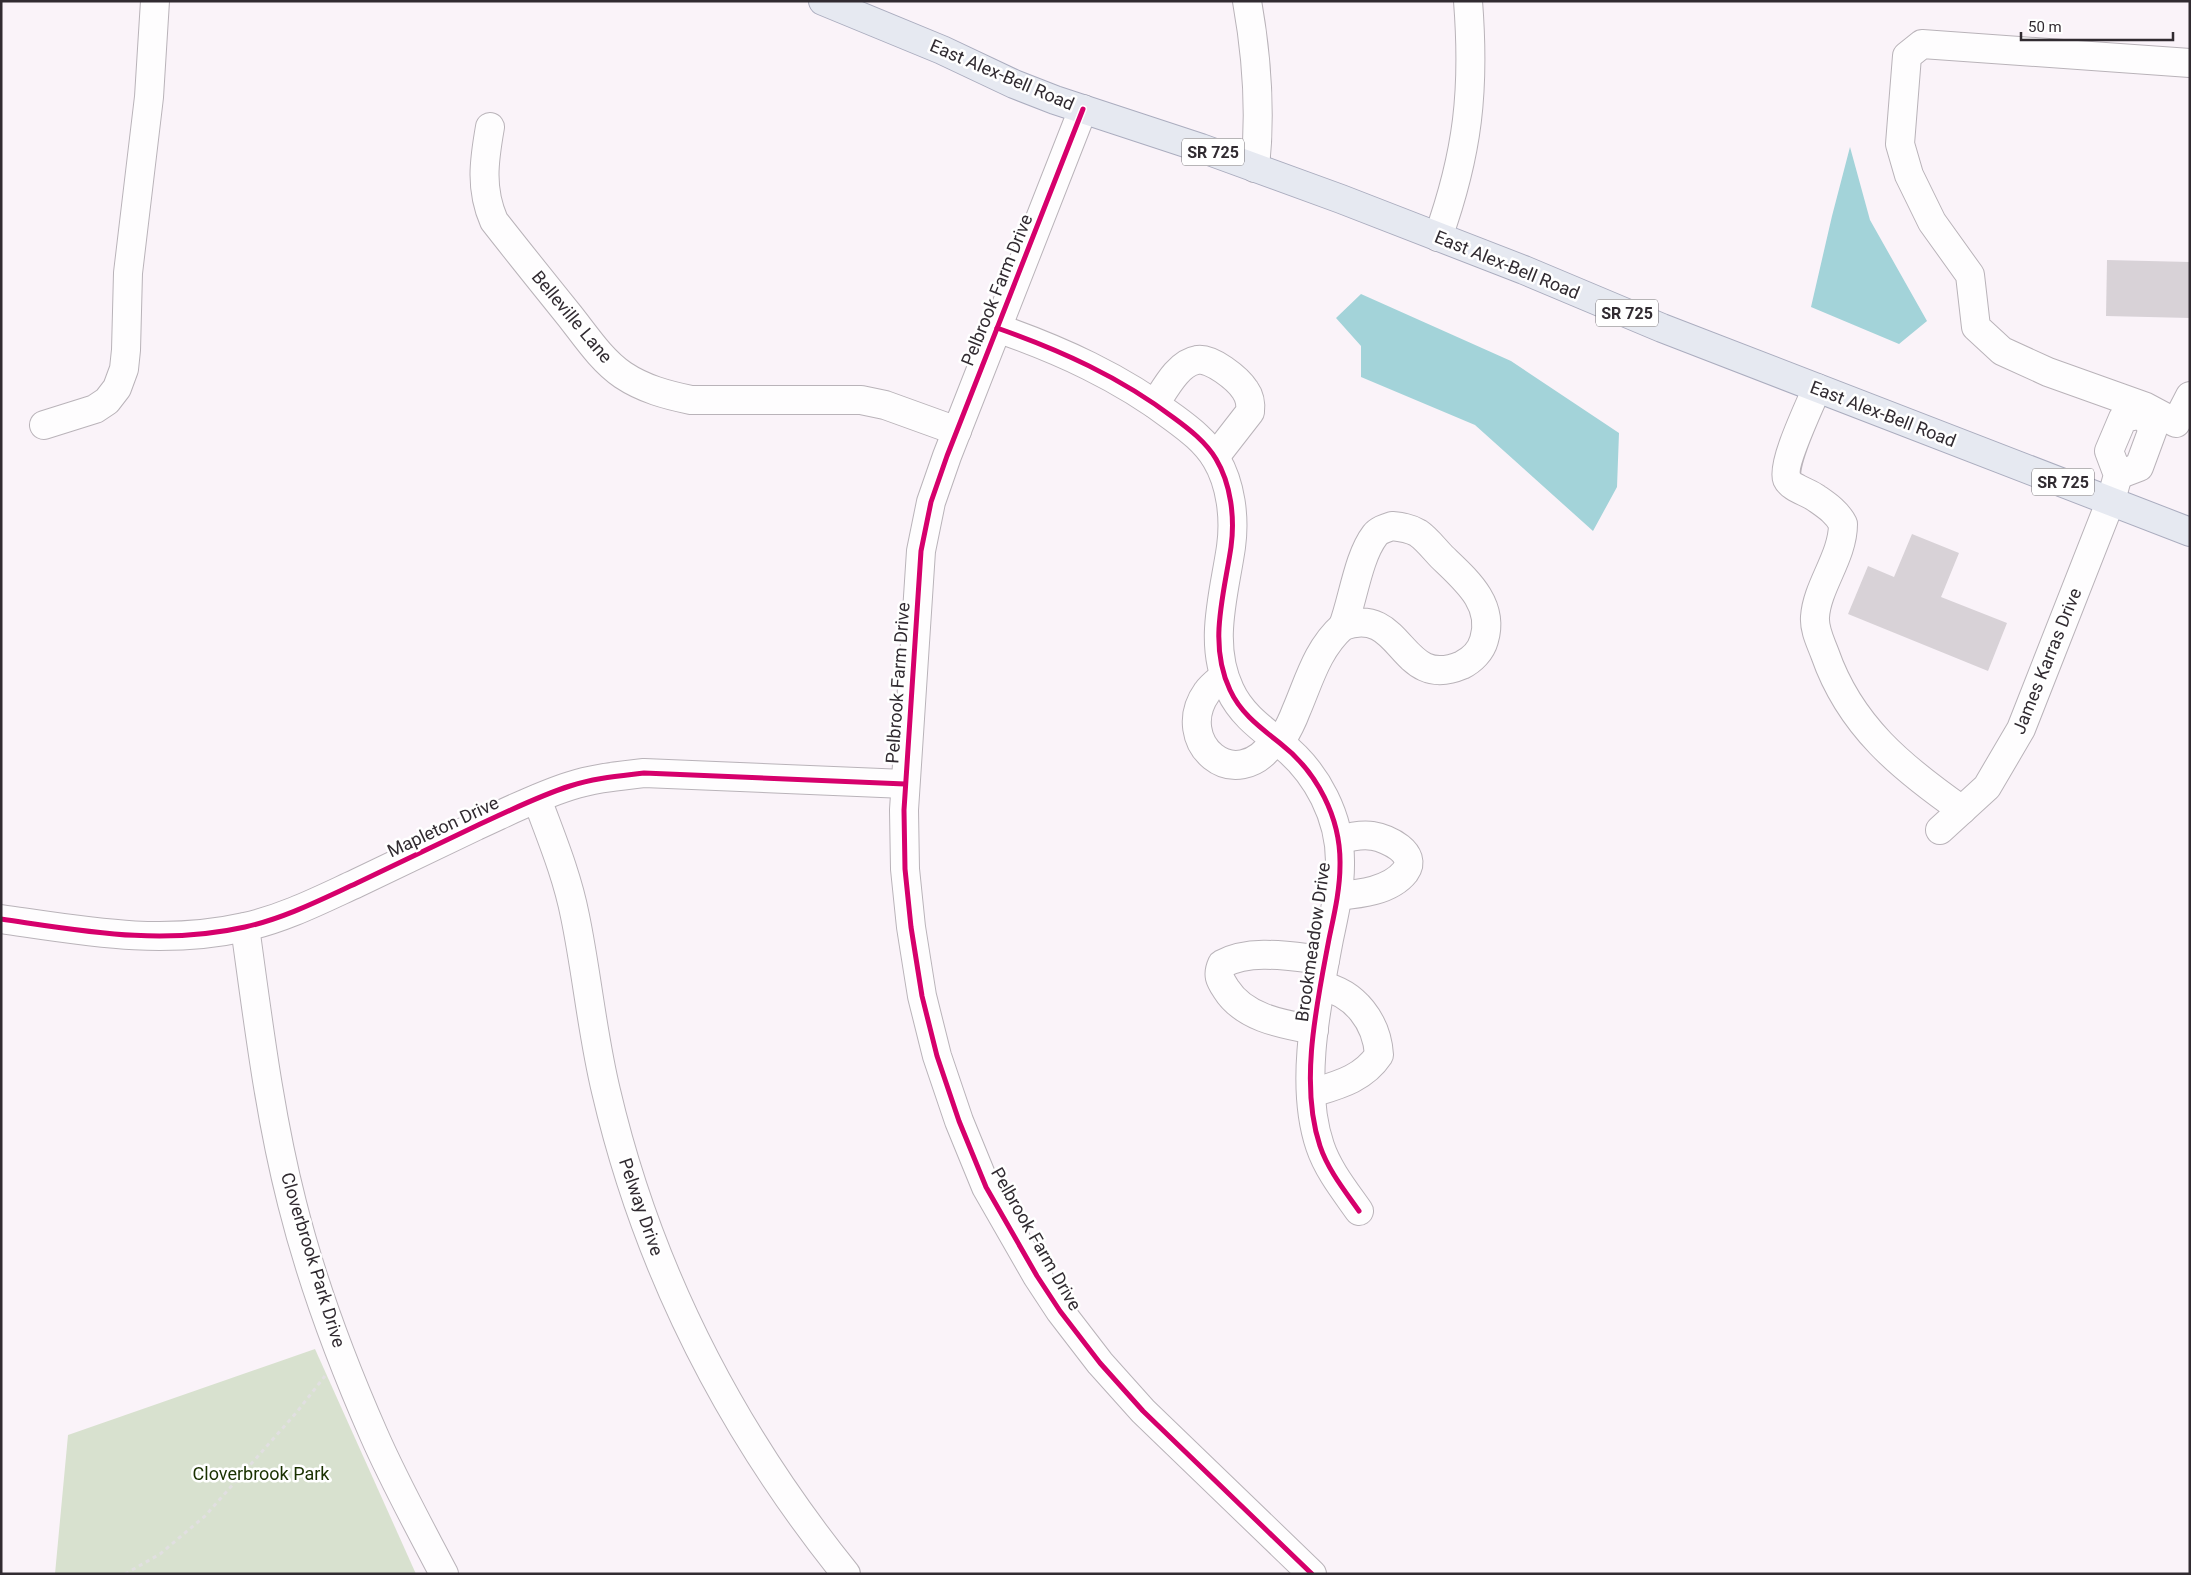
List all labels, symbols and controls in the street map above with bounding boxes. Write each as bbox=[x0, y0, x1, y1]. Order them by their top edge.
scale bar bbox=[2021, 10, 2174, 42]
text: 50 m bbox=[2028, 18, 2062, 36]
street label: East Alex-Bell Road bbox=[927, 35, 1077, 114]
road number: SR 725 bbox=[1182, 138, 1244, 166]
street label: Pelbrook Farm Drive bbox=[957, 211, 1037, 369]
street label: East Alex-Bell Road bbox=[1432, 226, 1583, 303]
street label: Belleville Lane bbox=[528, 266, 617, 367]
road number: SR 725 bbox=[1596, 300, 1658, 326]
street label: East Alex-Bell Road bbox=[1807, 376, 1959, 451]
road number: SR 725 bbox=[2032, 468, 2094, 496]
street label: James Karras Drive bbox=[2008, 585, 2085, 737]
street label: Pelbrook Farm Drive bbox=[881, 602, 914, 764]
street label: Mapleton Drive bbox=[384, 792, 502, 861]
street label: Brookmeadow Drive bbox=[1291, 861, 1334, 1023]
street label: Pelway Drive bbox=[615, 1155, 668, 1258]
street label: Pelbrook Farm Drive bbox=[987, 1164, 1086, 1314]
street label: Cloverbrook Park Drive bbox=[277, 1170, 350, 1350]
park label: Cloverbrook Park bbox=[193, 1463, 330, 1484]

